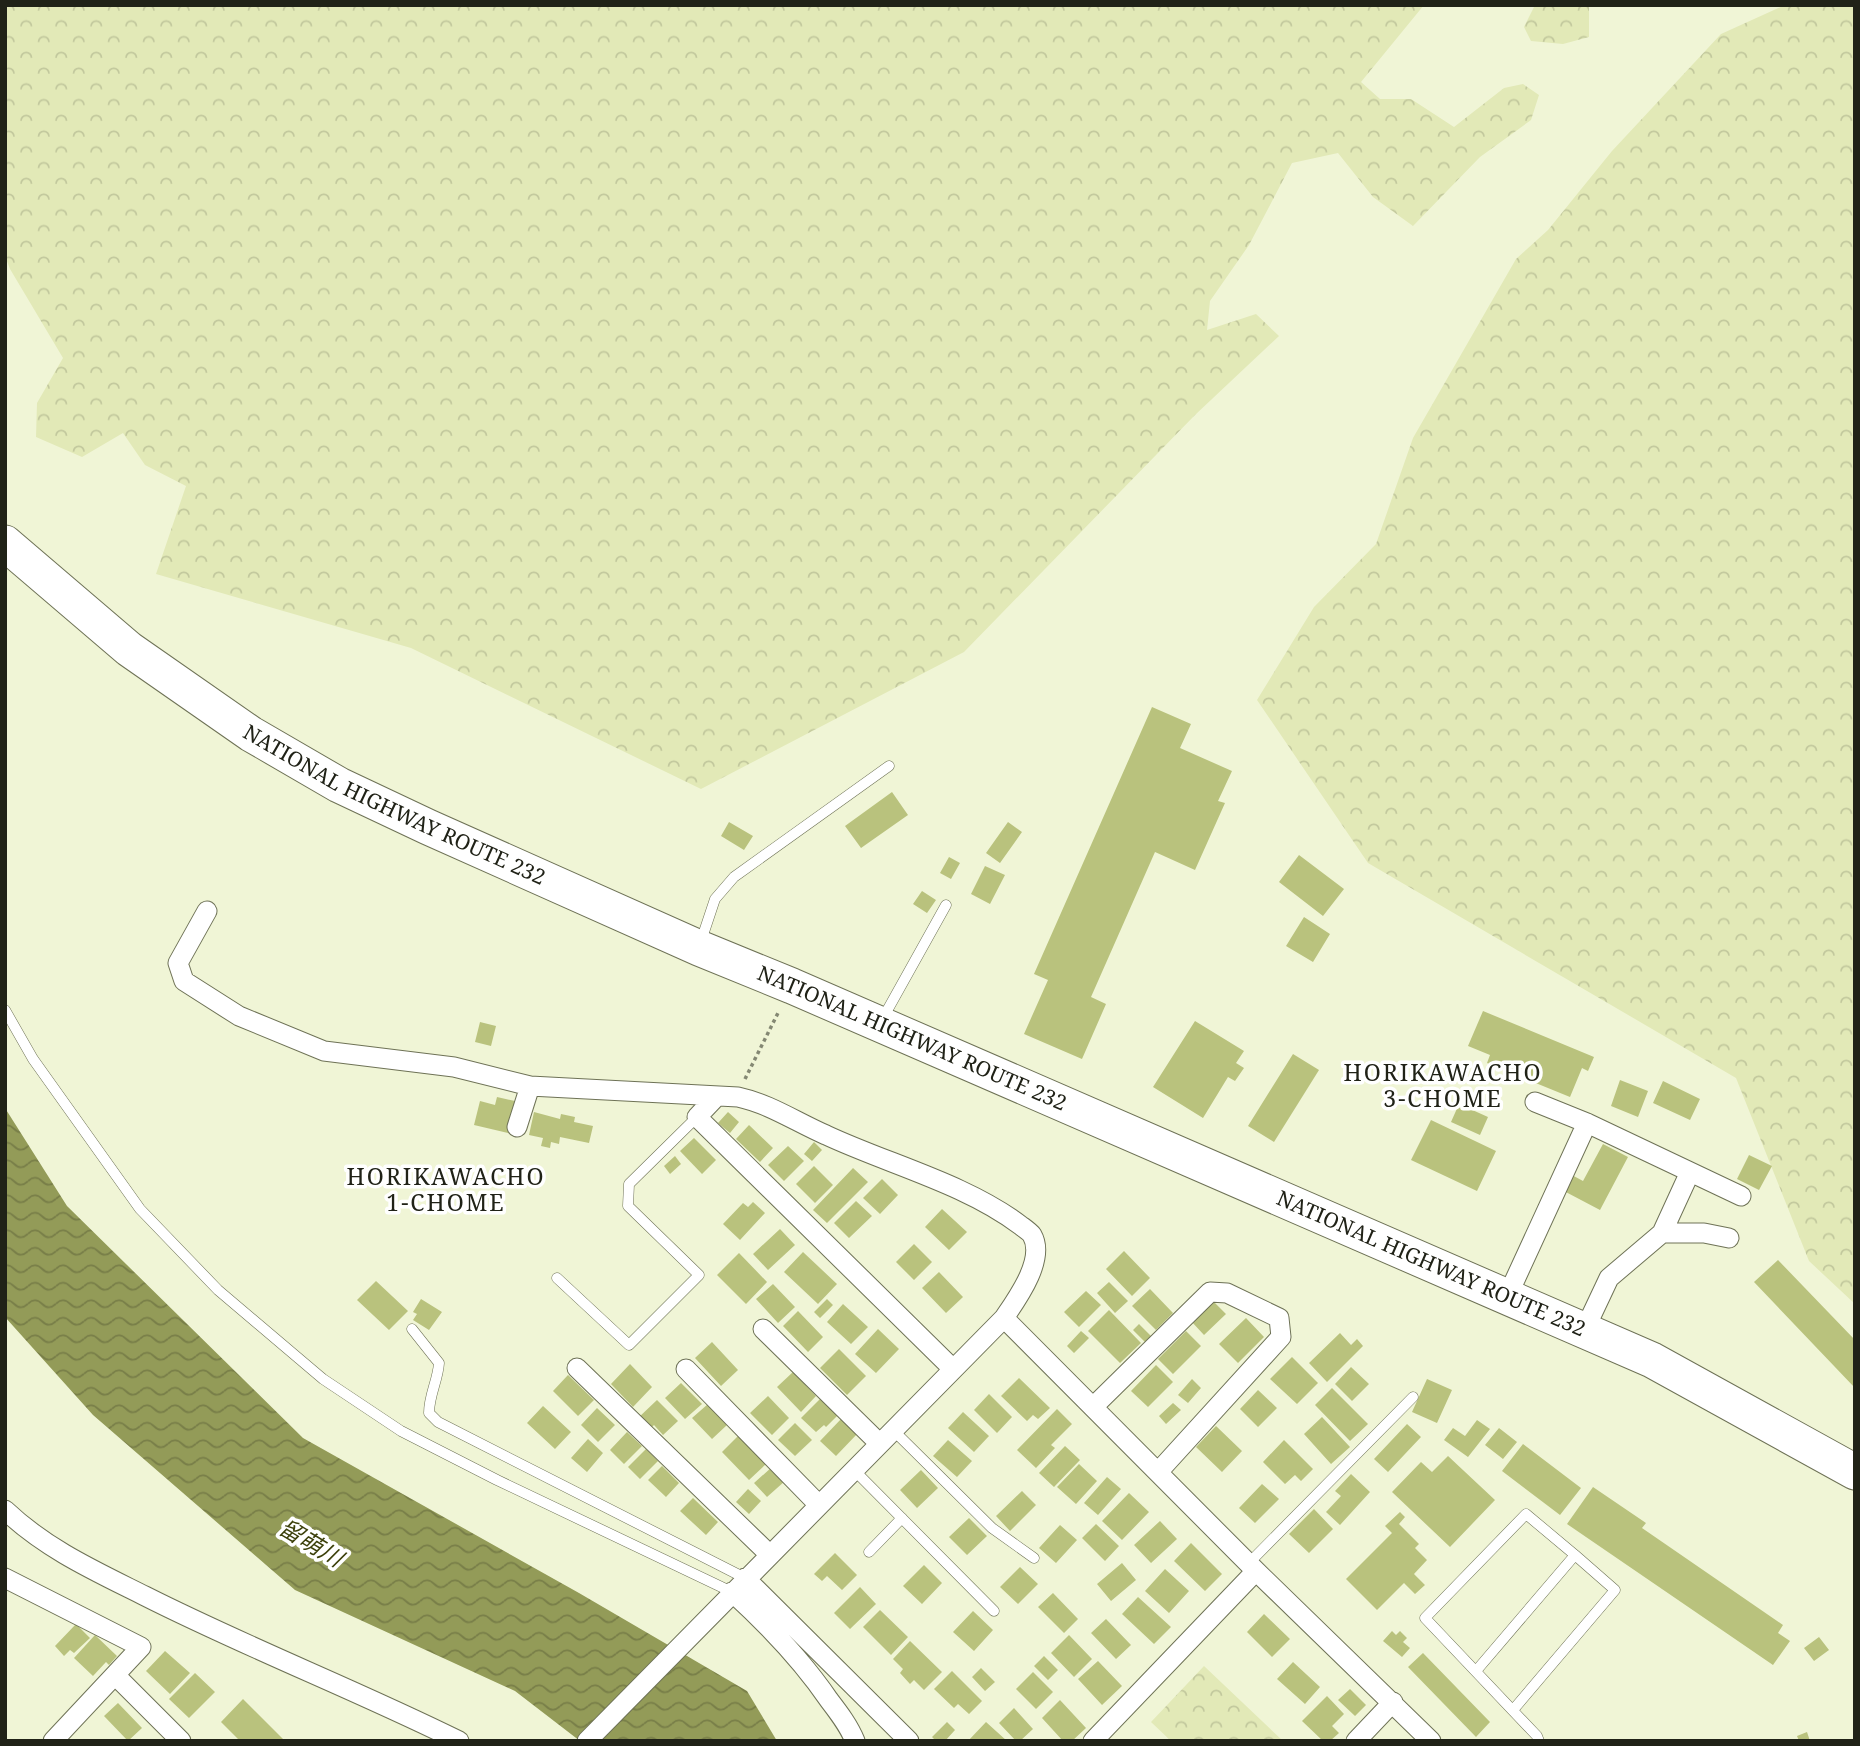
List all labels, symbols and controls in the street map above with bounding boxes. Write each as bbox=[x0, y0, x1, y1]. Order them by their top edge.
street label: NATIONAL HIGHWAY ROUTE 232 bbox=[238, 718, 550, 891]
street label: NATIONAL HIGHWAY ROUTE 232 bbox=[753, 958, 1071, 1117]
district label: HORIKAWACHO 3-CHOME bbox=[1343, 1056, 1543, 1114]
district label: HORIKAWACHO 1-CHOME bbox=[346, 1160, 546, 1218]
street label: NATIONAL HIGHWAY ROUTE 232 bbox=[1272, 1183, 1590, 1342]
water label: 留萌川 bbox=[274, 1511, 352, 1575]

